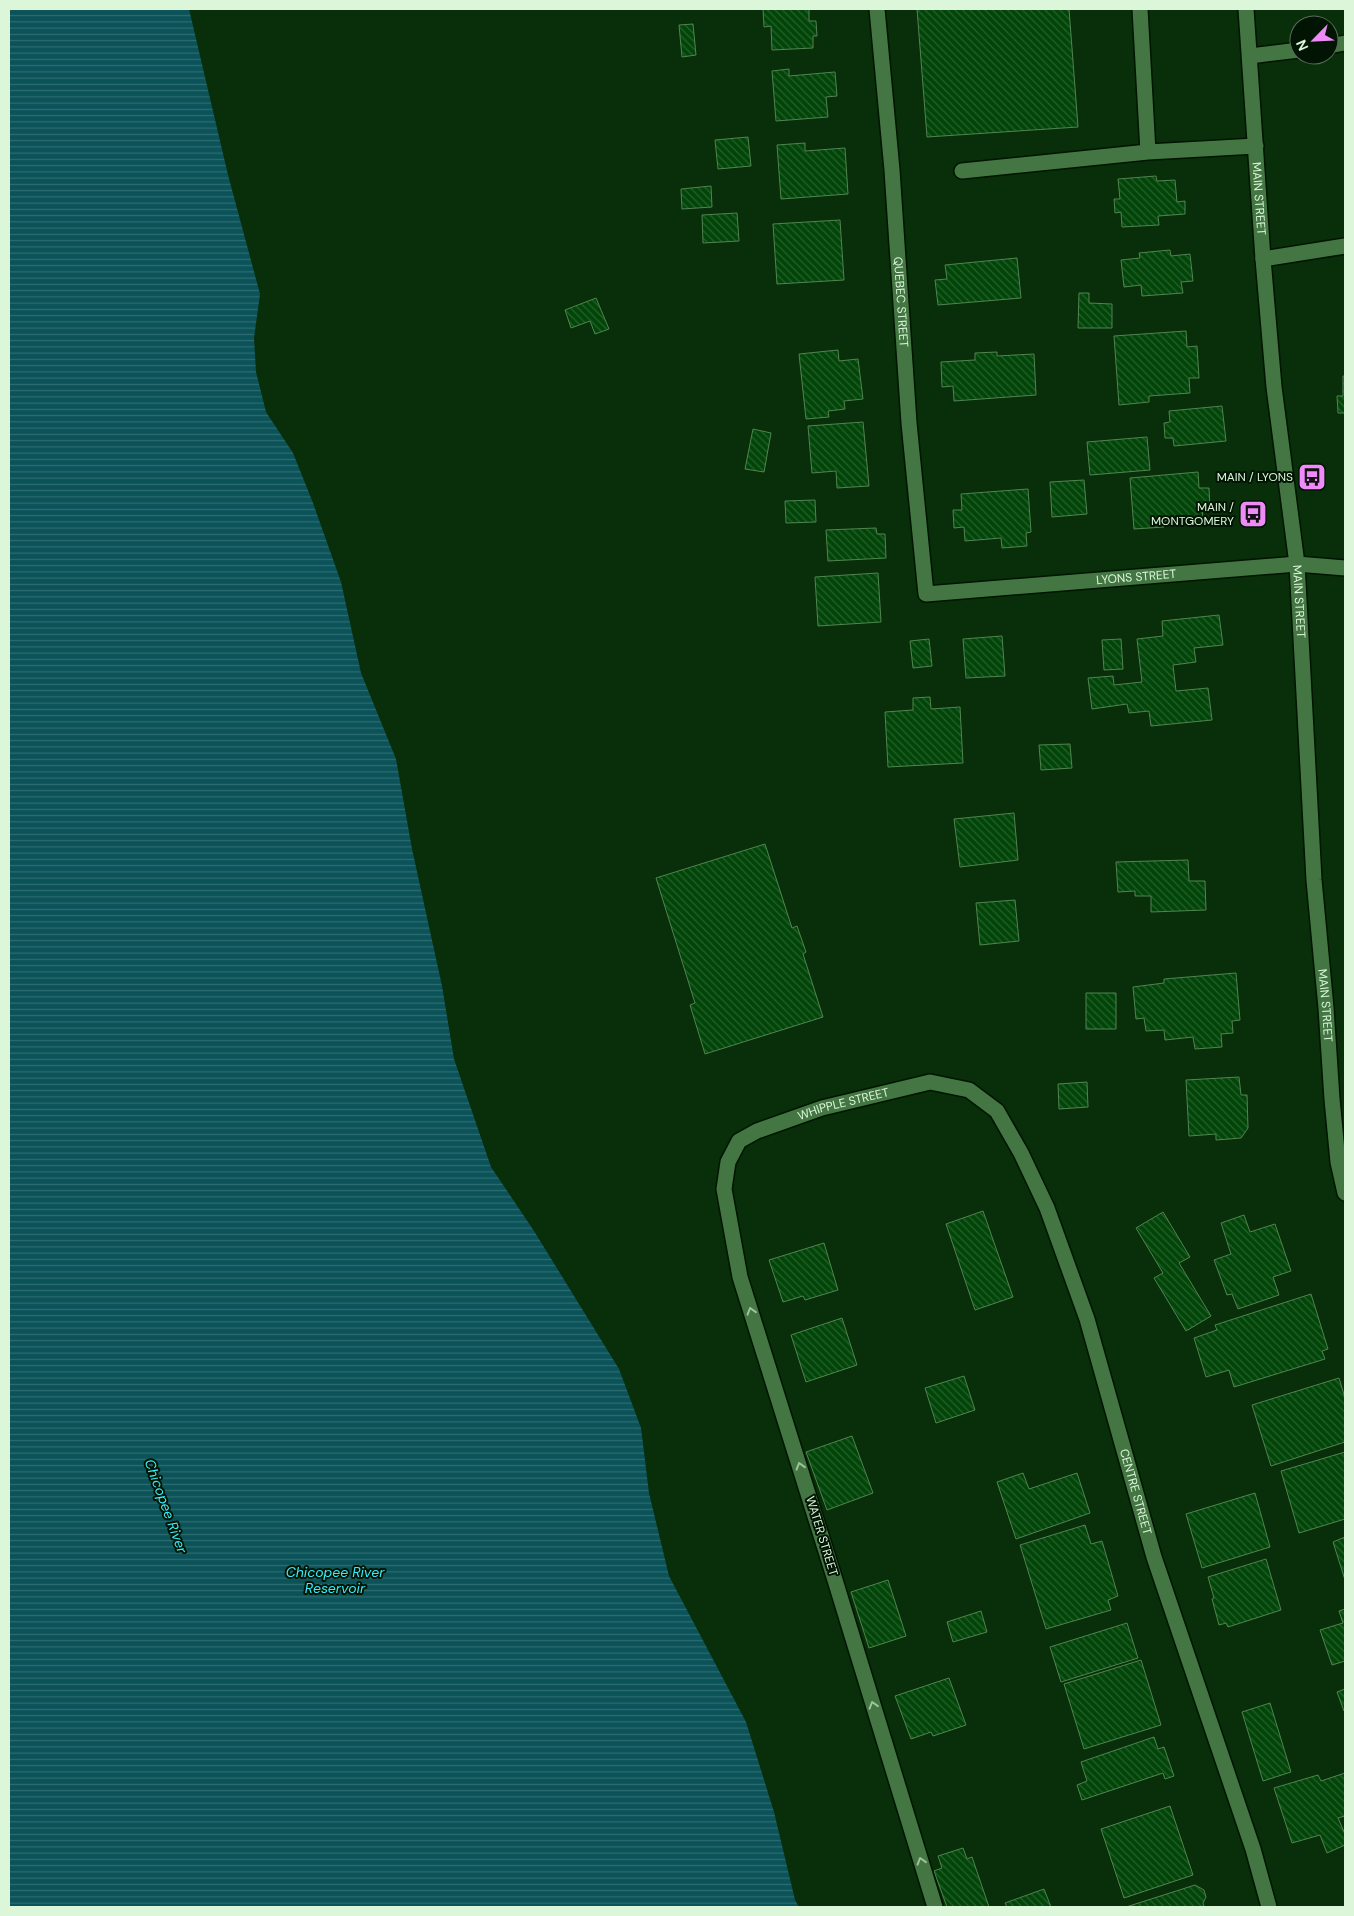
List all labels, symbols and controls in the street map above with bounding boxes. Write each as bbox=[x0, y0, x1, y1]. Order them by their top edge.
north arrow bbox=[1289, 15, 1339, 65]
text: N bbox=[1292, 37, 1312, 54]
street label: MAIN STREET bbox=[1248, 161, 1269, 236]
street label: QUEBEC STREET bbox=[890, 256, 912, 348]
bus stop icon: MAIN / LYONS bbox=[1297, 462, 1327, 492]
place label: MAIN / LYONS bbox=[1217, 469, 1293, 485]
place label: MAIN / MONTGOMERY bbox=[1151, 499, 1234, 529]
bus stop icon: MAIN / MONTGOMERY bbox=[1238, 499, 1268, 529]
street label: MAIN STREET bbox=[1289, 564, 1309, 639]
street label: LYONS STREET bbox=[1096, 566, 1177, 588]
street label: MAIN STREET bbox=[1314, 968, 1336, 1043]
street label: WHIPPLE STREET bbox=[795, 1084, 891, 1124]
one-way arrow bbox=[746, 1308, 756, 1316]
street label: CENTRE STREET bbox=[1116, 1447, 1155, 1537]
water label: Chicopee River bbox=[141, 1457, 192, 1556]
one-way arrow bbox=[795, 1463, 805, 1471]
street label: WATER STREET bbox=[802, 1494, 842, 1578]
water label: Chicopee River Reservoir bbox=[286, 1563, 385, 1597]
one-way arrow bbox=[869, 1702, 879, 1710]
one-way arrow bbox=[916, 1857, 926, 1865]

